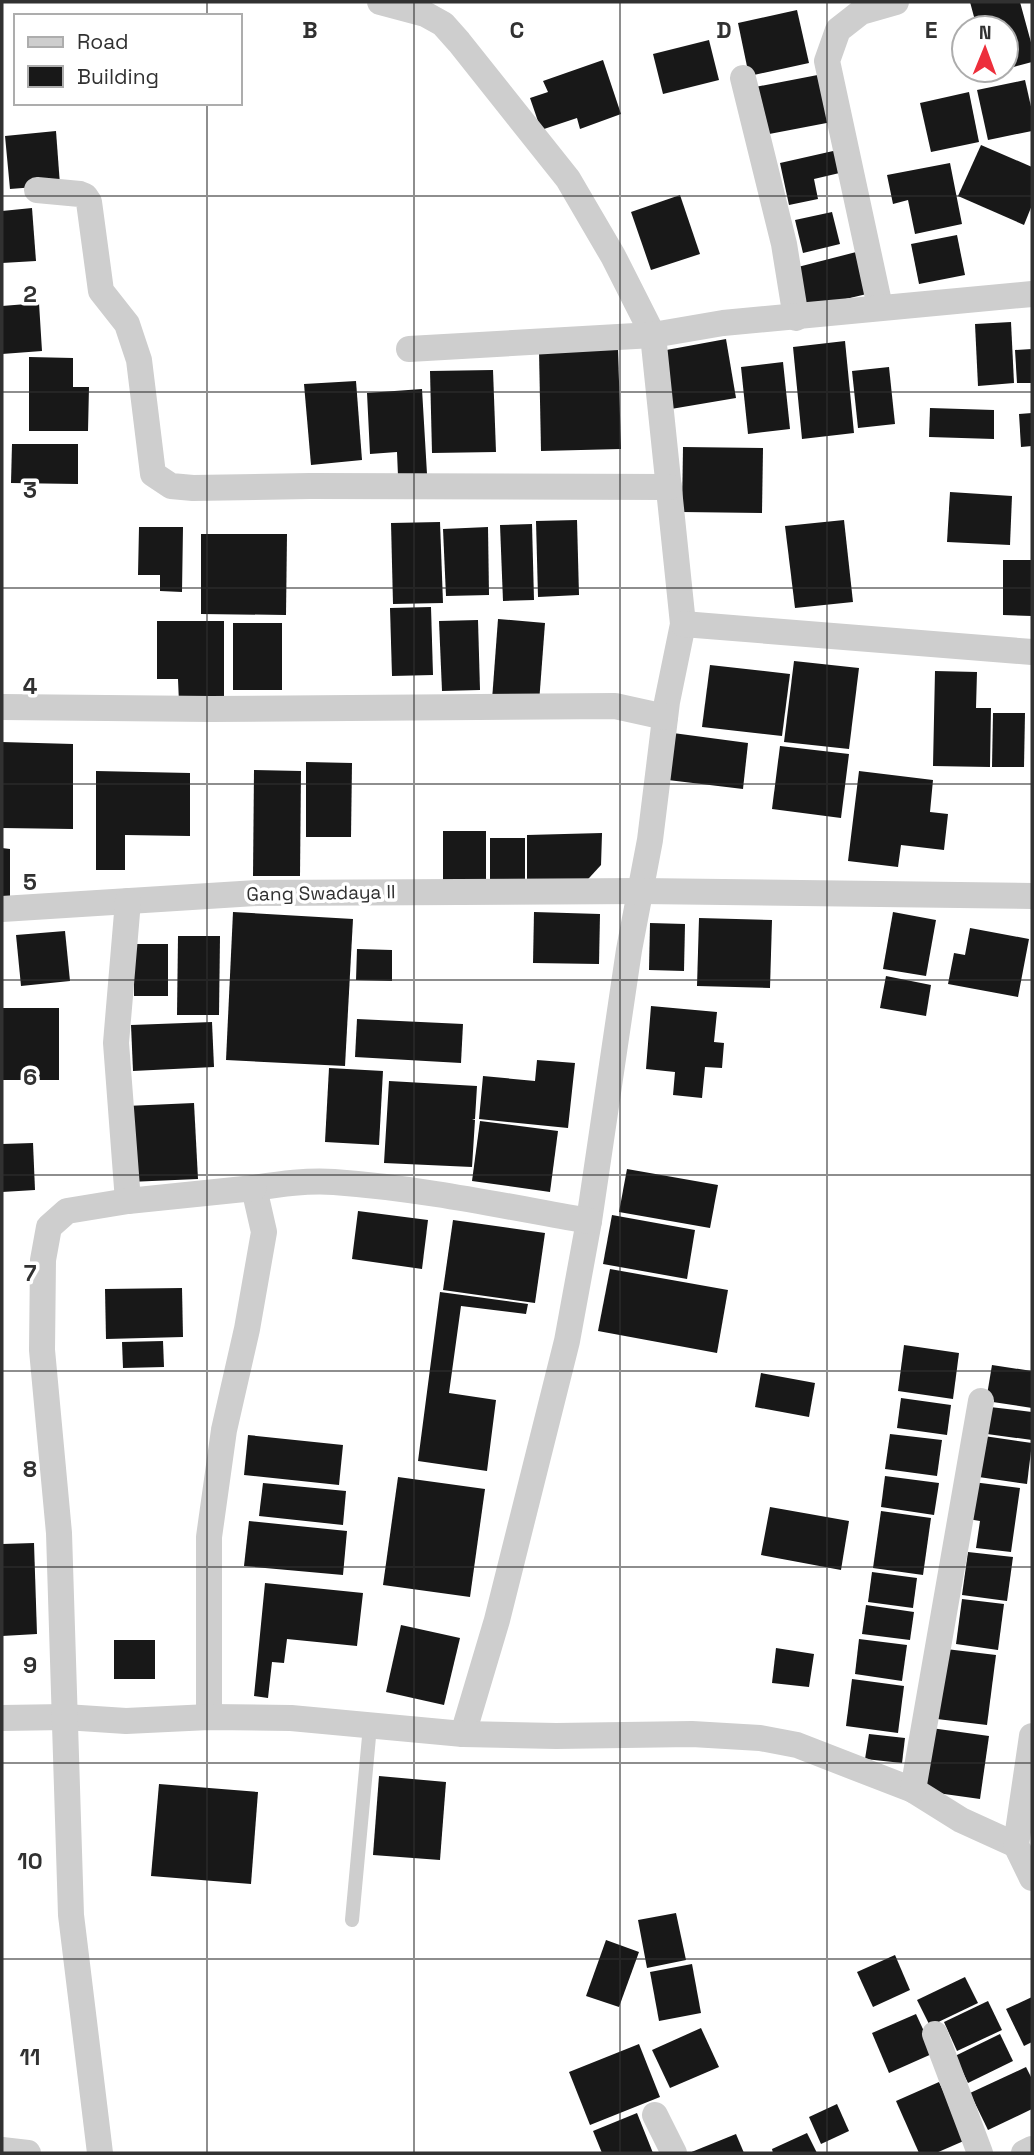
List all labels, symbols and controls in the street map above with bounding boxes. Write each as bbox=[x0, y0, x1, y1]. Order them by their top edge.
legend bbox=[14, 14, 242, 105]
north arrow bbox=[950, 14, 1020, 84]
text: B bbox=[302, 15, 318, 45]
text: C bbox=[510, 15, 524, 45]
text: D bbox=[716, 15, 732, 45]
text: E bbox=[925, 15, 937, 45]
text: N bbox=[979, 20, 992, 45]
text: Road bbox=[77, 28, 129, 55]
text: Building bbox=[77, 63, 159, 90]
text: 2 bbox=[23, 279, 37, 309]
text: 3 bbox=[23, 475, 37, 505]
text: 4 bbox=[23, 671, 38, 701]
text: 5 bbox=[23, 867, 37, 897]
street label: Gang Swadaya II bbox=[246, 879, 396, 907]
text: 6 bbox=[23, 1062, 37, 1092]
text: 7 bbox=[24, 1258, 37, 1288]
text: 8 bbox=[23, 1454, 37, 1484]
text: 9 bbox=[23, 1650, 37, 1680]
text: 10 bbox=[17, 1846, 43, 1876]
text: 11 bbox=[20, 2042, 40, 2072]

